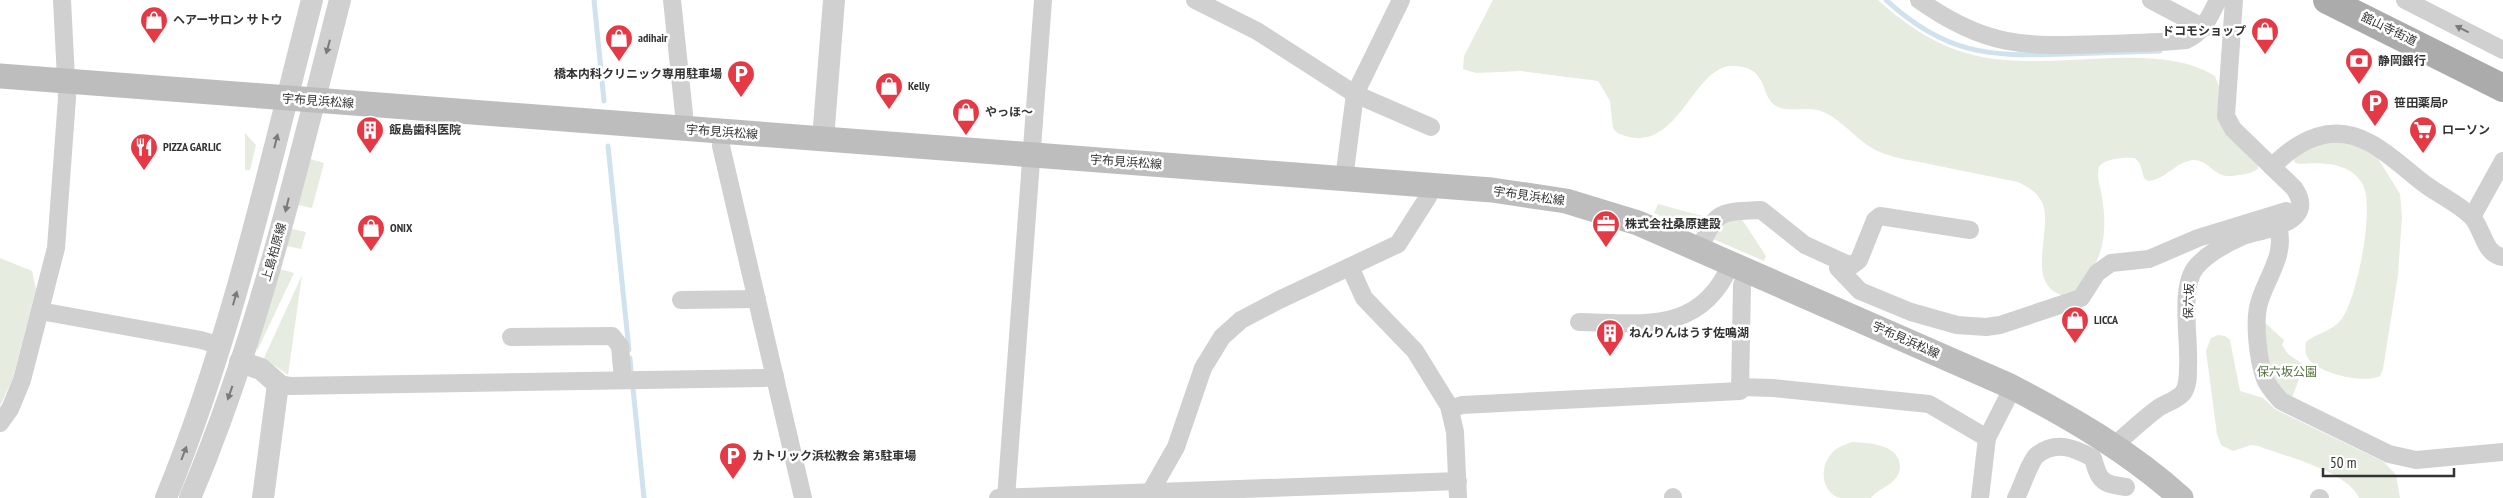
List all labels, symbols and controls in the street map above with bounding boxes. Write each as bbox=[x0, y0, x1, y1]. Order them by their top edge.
shop icon: ヘアーサロン サトウ bbox=[139, 5, 169, 44]
street label: 舘山寺街道 bbox=[2359, 9, 2419, 48]
place label: ヘアーサロン サトウ bbox=[173, 12, 283, 27]
shop icon: ドコモショップ bbox=[2250, 16, 2280, 55]
shop icon: adihair bbox=[604, 23, 634, 62]
place label: ドコモショップ bbox=[2162, 23, 2246, 38]
one-way arrow bbox=[2455, 25, 2469, 33]
place label: adihair bbox=[638, 30, 668, 45]
one-way arrow bbox=[324, 40, 332, 55]
bank icon: 静岡銀行 bbox=[2344, 46, 2374, 85]
place label: 静岡銀行 bbox=[2378, 53, 2426, 68]
parking icon: 橋本内科クリニック専用駐車場 bbox=[726, 59, 756, 98]
place label: 橋本内科クリニック専用駐車場 bbox=[554, 66, 722, 81]
shop icon: Kelly bbox=[874, 71, 904, 110]
place label: Kelly bbox=[908, 78, 930, 93]
parking icon: 笹田薬局P bbox=[2360, 88, 2390, 127]
street label: 宇布見浜松線 bbox=[282, 91, 354, 110]
place label: 笹田薬局P bbox=[2394, 95, 2448, 110]
shop icon: やっほ～ bbox=[951, 97, 981, 136]
place label: やっほ～ bbox=[985, 104, 1033, 119]
building icon: 飯島歯科医院 bbox=[355, 115, 385, 154]
supermarket icon: ローソン bbox=[2408, 115, 2438, 154]
place label: 飯島歯科医院 bbox=[389, 122, 461, 137]
street label: 宇布見浜松線 bbox=[686, 122, 758, 141]
place label: ローソン bbox=[2442, 122, 2490, 137]
restaurant icon: PIZZA GARLIC bbox=[129, 132, 159, 171]
one-way arrow bbox=[272, 134, 280, 149]
place label: PIZZA GARLIC bbox=[163, 139, 222, 154]
street label: 宇布見浜松線 bbox=[1090, 152, 1162, 171]
street label: 宇布見浜松線 bbox=[1492, 183, 1566, 208]
one-way arrow bbox=[283, 197, 291, 212]
office icon: 株式会社桑原建設 bbox=[1591, 209, 1621, 248]
shop icon: ONIX bbox=[356, 213, 386, 252]
place label: 株式会社桑原建設 bbox=[1625, 216, 1721, 231]
place label: ONIX bbox=[390, 220, 413, 235]
street label: 上島柏原線 bbox=[258, 221, 289, 283]
street label: 保六坂 bbox=[2180, 283, 2197, 319]
one-way arrow bbox=[231, 291, 239, 306]
shop icon: LICCA bbox=[2060, 305, 2090, 344]
place label: LICCA bbox=[2094, 312, 2119, 327]
building icon: ねんりんはうす佐鳴湖 bbox=[1595, 318, 1625, 357]
street label: 宇布見浜松線 bbox=[1870, 318, 1942, 361]
place label: ねんりんはうす佐鳴湖 bbox=[1629, 325, 1749, 340]
park label: 保六坂公園 bbox=[2257, 364, 2317, 379]
one-way arrow bbox=[225, 386, 233, 401]
parking icon: カトリック浜松教会 第3駐車場 bbox=[718, 441, 748, 480]
one-way arrow bbox=[181, 445, 188, 460]
scale bar bbox=[2323, 446, 2454, 478]
place label: カトリック浜松教会 第3駐車場 bbox=[752, 448, 916, 463]
text: 50 m bbox=[2330, 453, 2356, 472]

